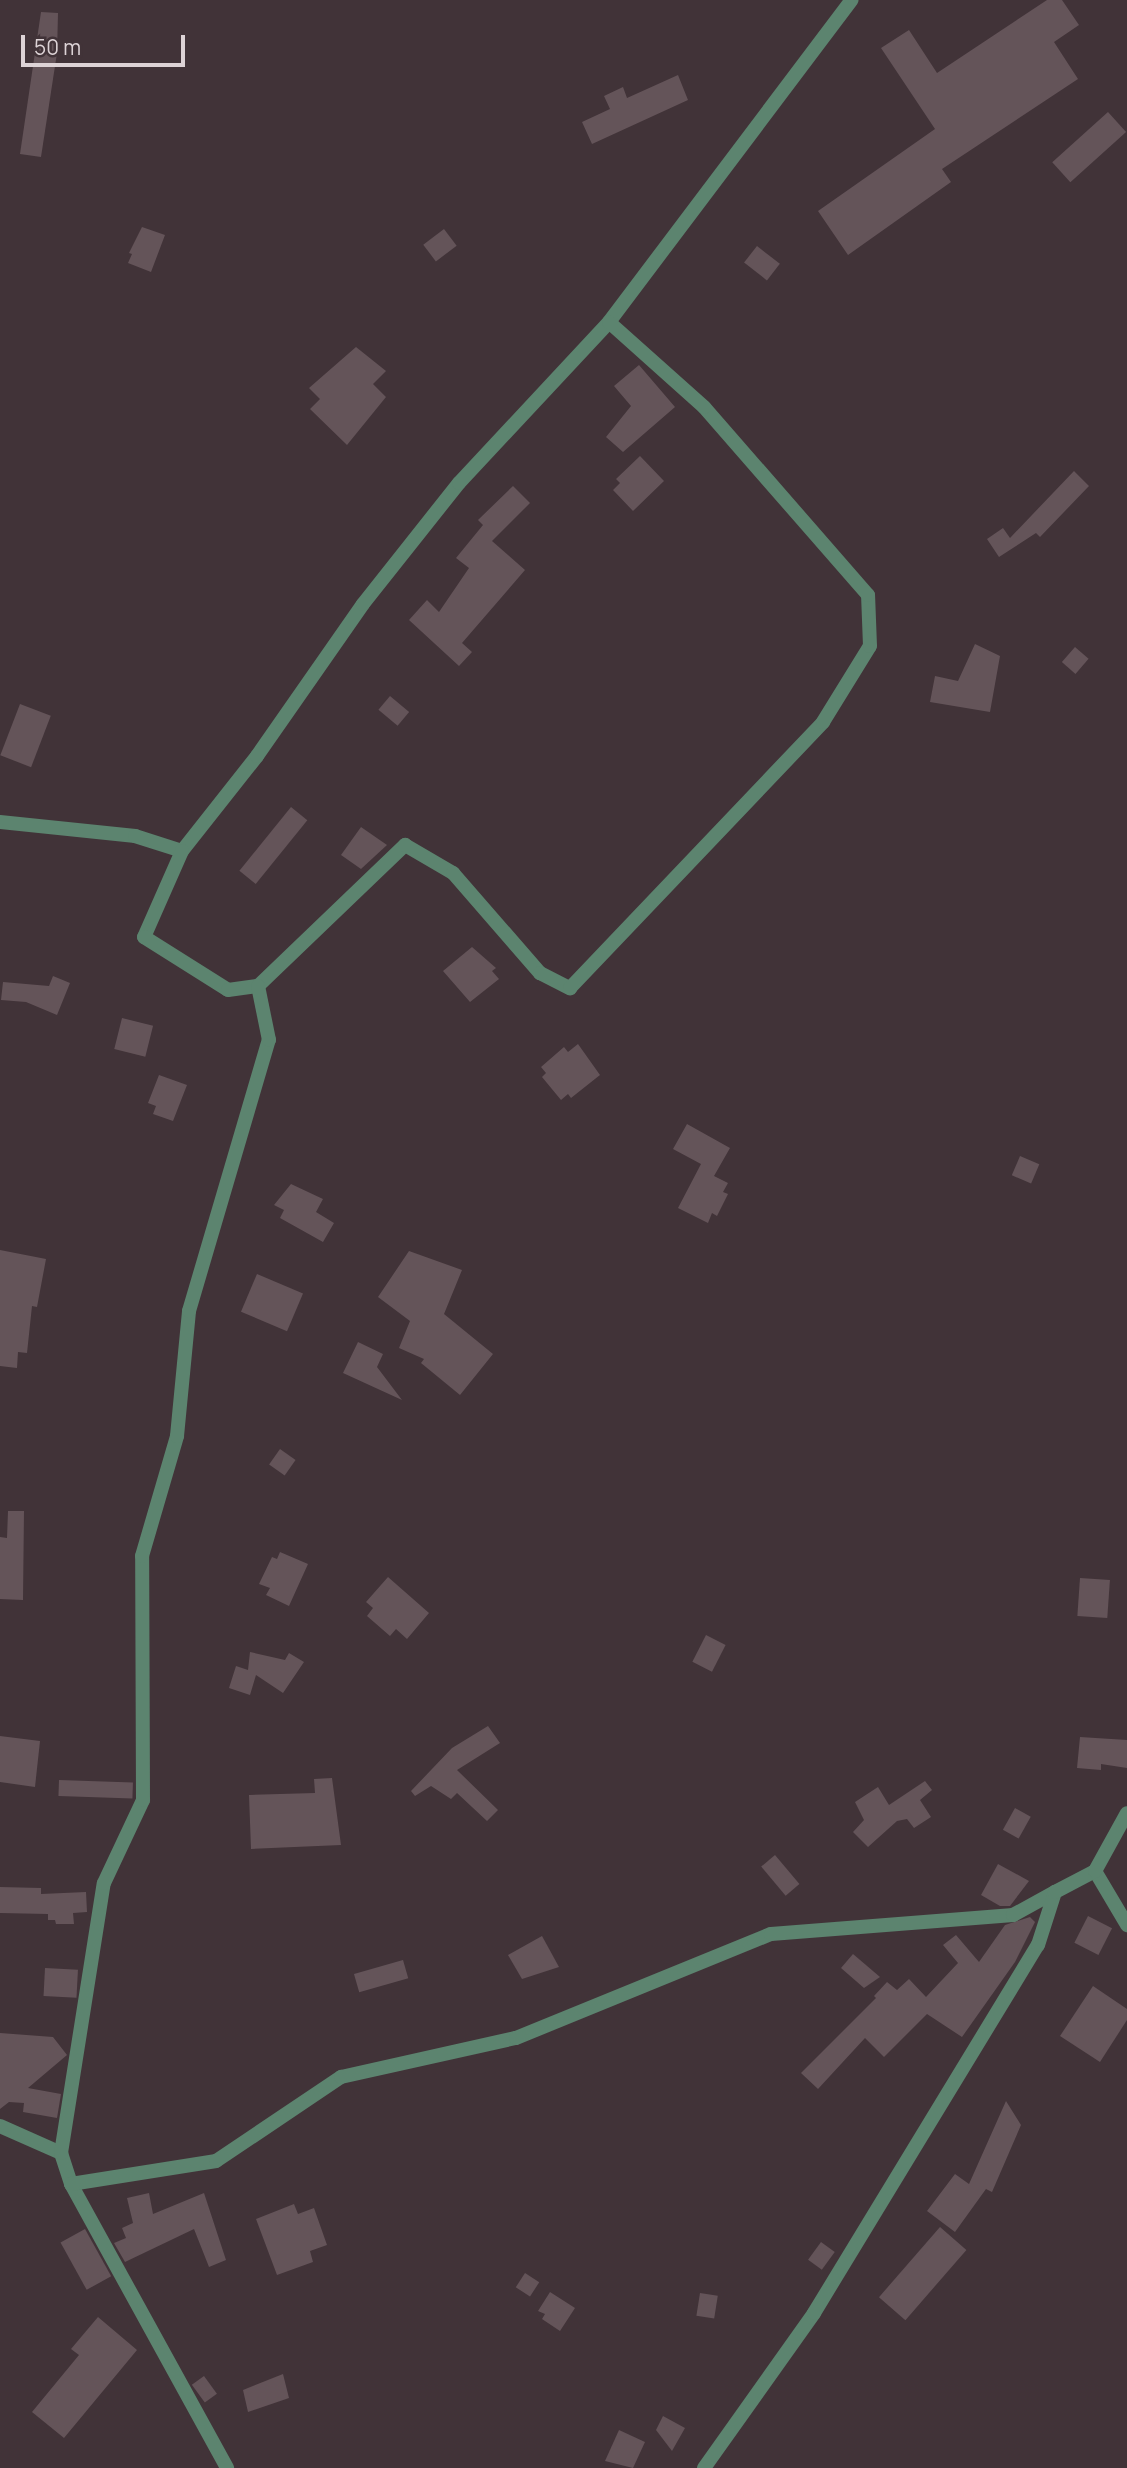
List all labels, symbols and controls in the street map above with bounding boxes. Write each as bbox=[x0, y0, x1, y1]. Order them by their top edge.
scale bar bbox=[24, 21, 189, 65]
text: 50 m bbox=[34, 33, 81, 61]

